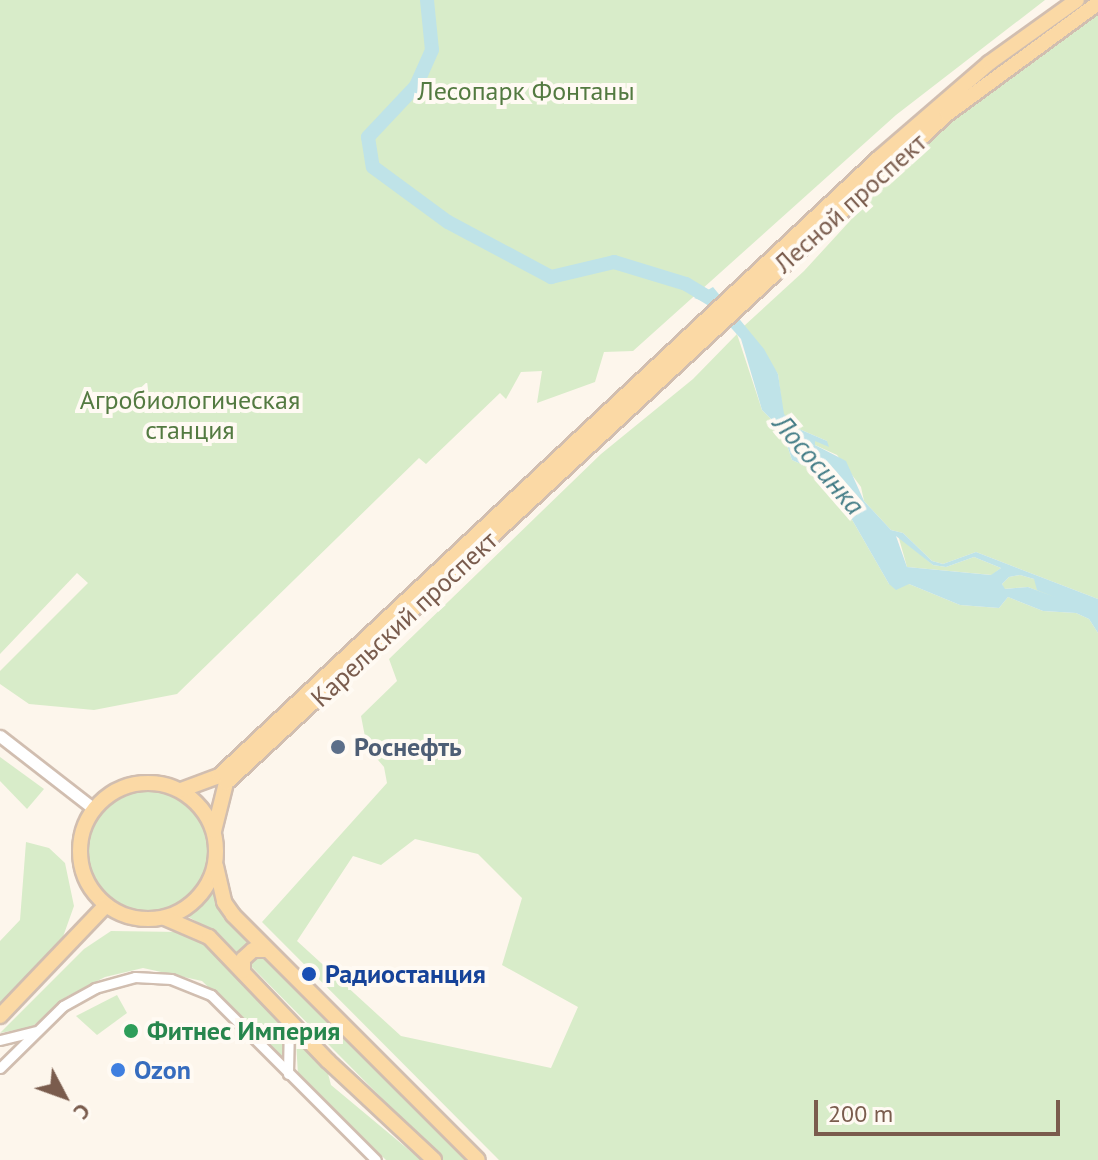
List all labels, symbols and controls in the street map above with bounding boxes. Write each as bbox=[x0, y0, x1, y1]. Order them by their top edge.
park label: Лесопарк Фонтаны bbox=[417, 75, 635, 107]
street label: Лесной проспект bbox=[768, 127, 932, 279]
park label: Агробиологическая станция bbox=[80, 384, 300, 446]
water label: Лососинка bbox=[766, 407, 872, 521]
street label: Карельский проспект bbox=[304, 525, 504, 713]
place label: Роснефть bbox=[354, 731, 462, 763]
marker: Роснефть bbox=[329, 738, 347, 756]
place label: Радиостанция bbox=[325, 958, 486, 990]
marker: Радиостанция bbox=[300, 965, 318, 983]
place label: Фитнес Империя bbox=[147, 1015, 341, 1047]
marker: Фитнес Империя bbox=[122, 1022, 140, 1040]
place label: Ozon bbox=[134, 1054, 191, 1086]
north arrow bbox=[24, 1056, 104, 1136]
marker: Ozon bbox=[109, 1061, 127, 1079]
scale bar bbox=[818, 1084, 1064, 1134]
text: С bbox=[68, 1098, 97, 1126]
text: 200 m bbox=[828, 1098, 893, 1129]

